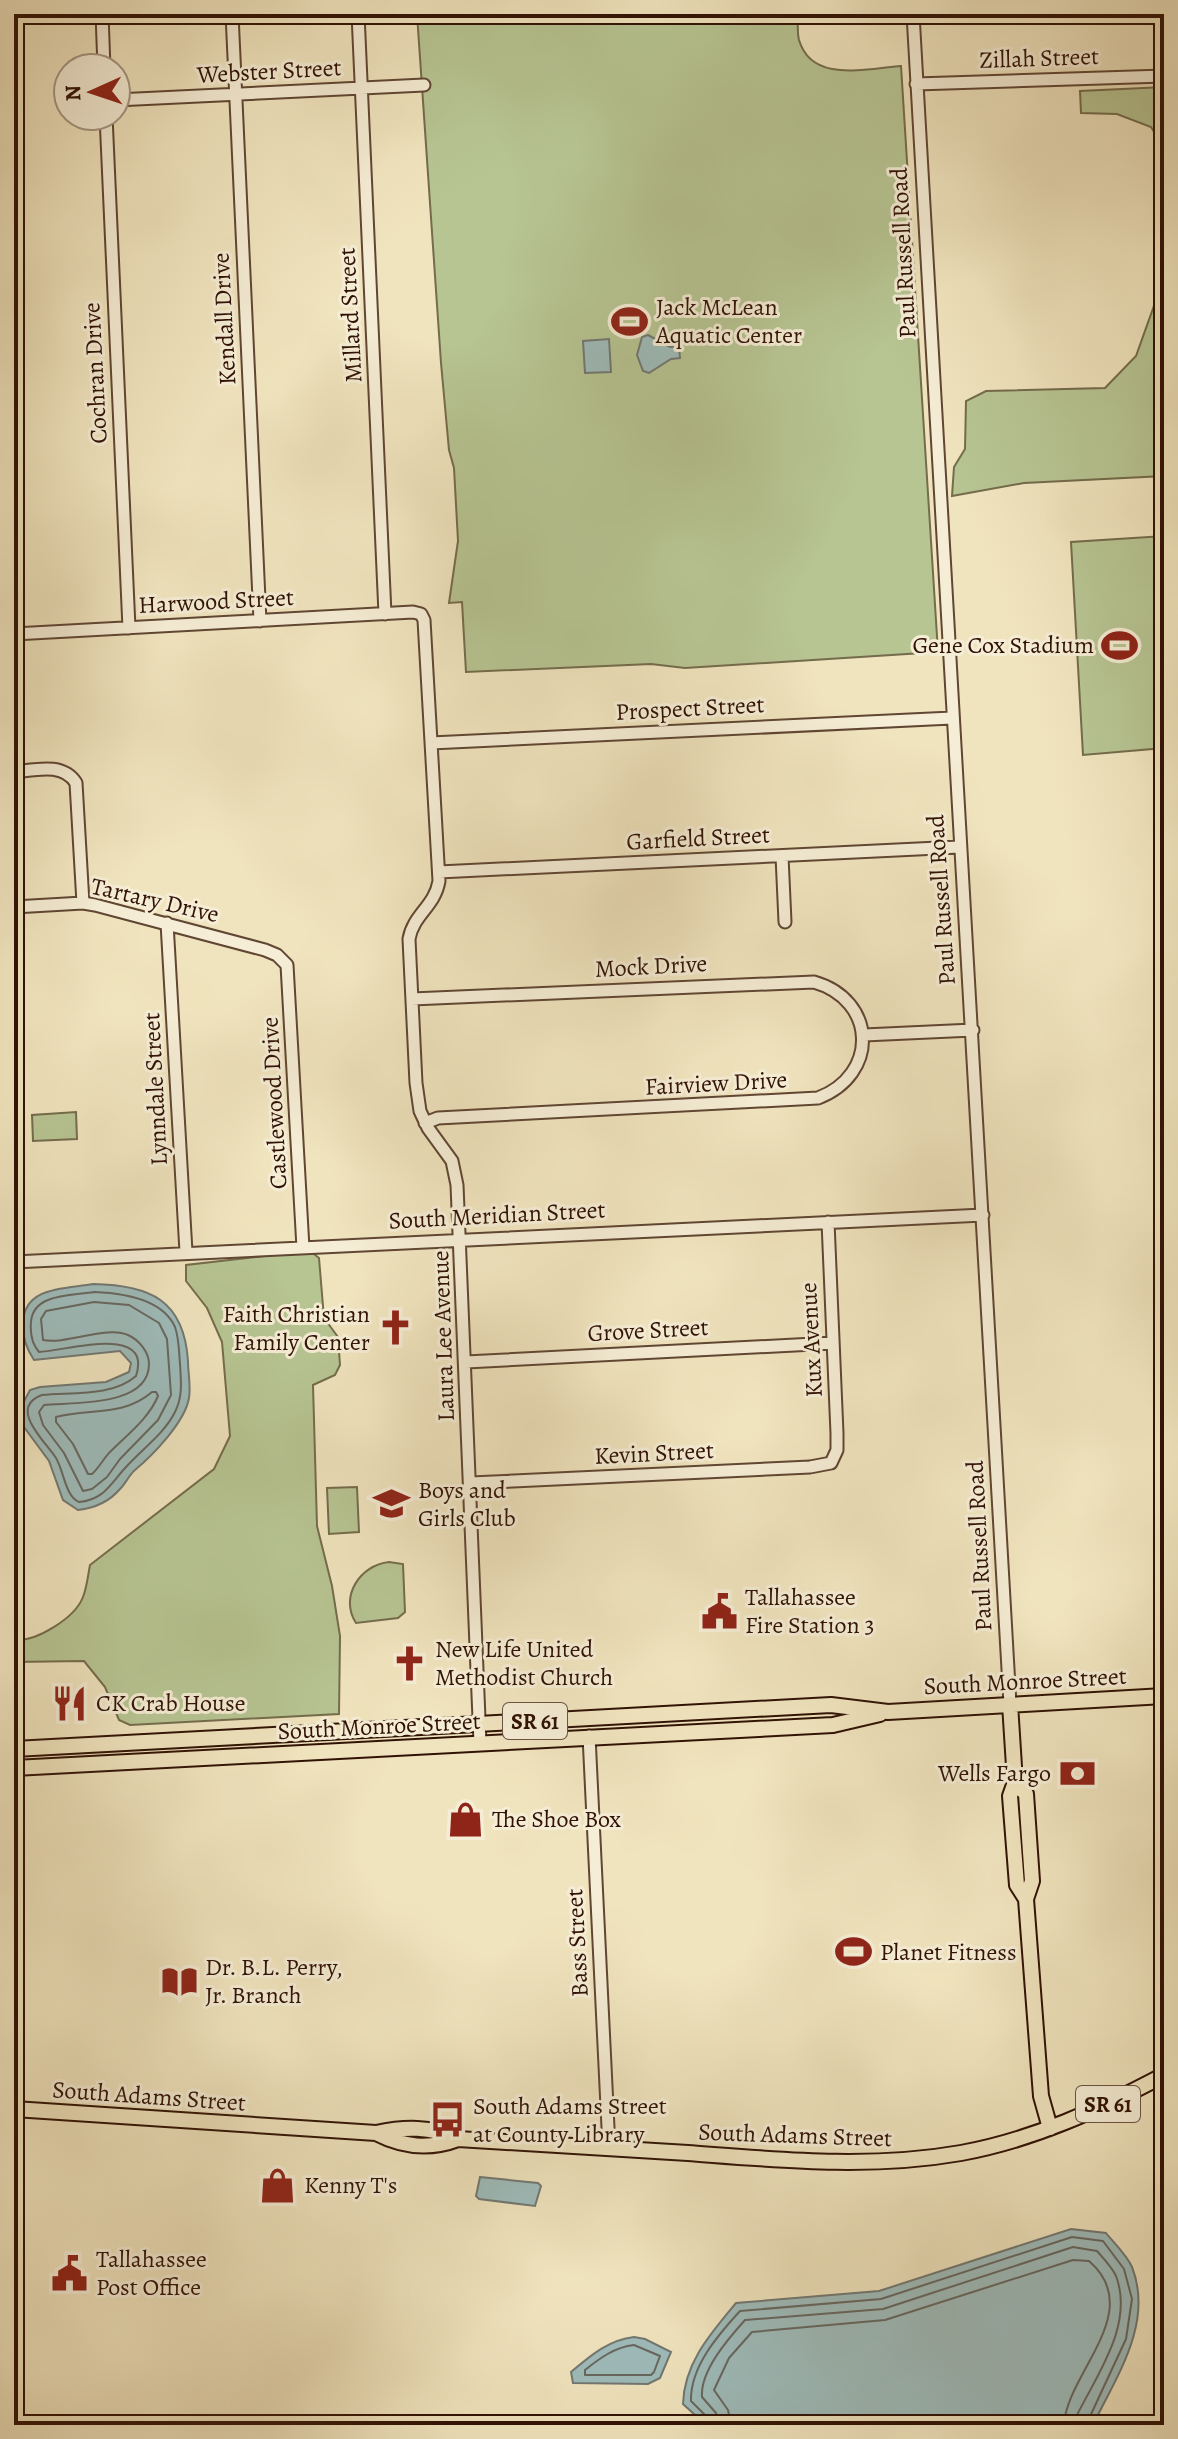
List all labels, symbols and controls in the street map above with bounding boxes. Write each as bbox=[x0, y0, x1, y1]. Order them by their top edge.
street label: Zillah Street bbox=[979, 40, 1100, 76]
street label: Webster Street bbox=[195, 51, 342, 91]
north arrow bbox=[52, 52, 132, 132]
text: N bbox=[58, 84, 88, 102]
street label: Paul Russell Road bbox=[883, 167, 923, 339]
street label: Millard Street bbox=[330, 247, 370, 383]
street label: Kendall Drive bbox=[205, 252, 243, 386]
place label: Jack McLean Aquatic Center bbox=[655, 291, 802, 351]
street label: Cochran Drive bbox=[75, 302, 115, 444]
sports icon: Jack McLean Aquatic Center bbox=[611, 302, 649, 340]
street label: Harwood Street bbox=[138, 581, 295, 621]
sports icon: Gene Cox Stadium bbox=[1101, 626, 1139, 664]
place label: Gene Cox Stadium bbox=[912, 629, 1094, 661]
street label: Prospect Street bbox=[615, 688, 765, 728]
street label: Paul Russell Road bbox=[919, 814, 963, 986]
street label: Garfield Street bbox=[626, 818, 771, 858]
street label: Tartary Drive bbox=[88, 870, 222, 930]
street label: Mock Drive bbox=[594, 947, 708, 985]
street label: Lynndale Street bbox=[135, 1012, 175, 1166]
street label: Castlewood Drive bbox=[254, 1016, 294, 1190]
street label: Fairview Drive bbox=[644, 1063, 788, 1103]
street label: South Meridian Street bbox=[388, 1193, 606, 1237]
street label: Laura Lee Avenue bbox=[424, 1250, 462, 1422]
street label: Kux Avenue bbox=[792, 1282, 830, 1398]
place label: Faith Christian Family Center bbox=[223, 1298, 370, 1358]
church icon: Faith Christian Family Center bbox=[377, 1309, 415, 1347]
street label: Grove Street bbox=[587, 1311, 709, 1349]
street label: Kevin Street bbox=[594, 1434, 715, 1472]
street label: Paul Russell Road bbox=[959, 1460, 999, 1632]
place label: Boys and Girls Club bbox=[418, 1474, 516, 1534]
school or university icon: Boys and Girls Club bbox=[373, 1485, 411, 1523]
place label: Tallahassee Fire Station 3 bbox=[745, 1581, 874, 1641]
public building icon: Tallahassee Fire Station 3 bbox=[700, 1592, 738, 1630]
place label: New Life United Methodist Church bbox=[435, 1633, 613, 1693]
church icon: New Life United Methodist Church bbox=[390, 1644, 428, 1682]
street label: South Monroe Street bbox=[923, 1660, 1127, 1702]
restaurant icon: CK Crab House bbox=[51, 1684, 89, 1722]
place label: CK Crab House bbox=[96, 1687, 245, 1719]
road number: SR 61 bbox=[503, 1703, 567, 1739]
street label: South Monroe Street bbox=[277, 1705, 481, 1747]
bank icon: Wells Fargo bbox=[1058, 1754, 1096, 1792]
place label: Wells Fargo bbox=[937, 1757, 1051, 1789]
shop icon: The Shoe Box bbox=[447, 1800, 485, 1838]
place label: The Shoe Box bbox=[492, 1803, 622, 1835]
street label: Bass Street bbox=[558, 1888, 596, 1998]
sports icon: Planet Fitness bbox=[835, 1933, 873, 1971]
place label: Planet Fitness bbox=[880, 1936, 1017, 1968]
place label: Dr. B.L. Perry, Jr. Branch bbox=[205, 1951, 343, 2011]
library icon: Dr. B.L. Perry, Jr. Branch bbox=[160, 1962, 198, 2000]
street label: South Adams Street bbox=[51, 2073, 247, 2119]
road number: SR 61 bbox=[1076, 2086, 1140, 2122]
place label: South Adams Street at County Library bbox=[473, 2090, 667, 2150]
bus stop icon: South Adams Street at County Library bbox=[428, 2101, 466, 2139]
street label: South Adams Street bbox=[698, 2116, 892, 2154]
shop icon: Kenny T's bbox=[259, 2166, 297, 2204]
place label: Kenny T's bbox=[304, 2169, 397, 2201]
place label: Tallahassee Post Office bbox=[96, 2243, 207, 2303]
public building icon: Tallahassee Post Office bbox=[51, 2254, 89, 2292]

